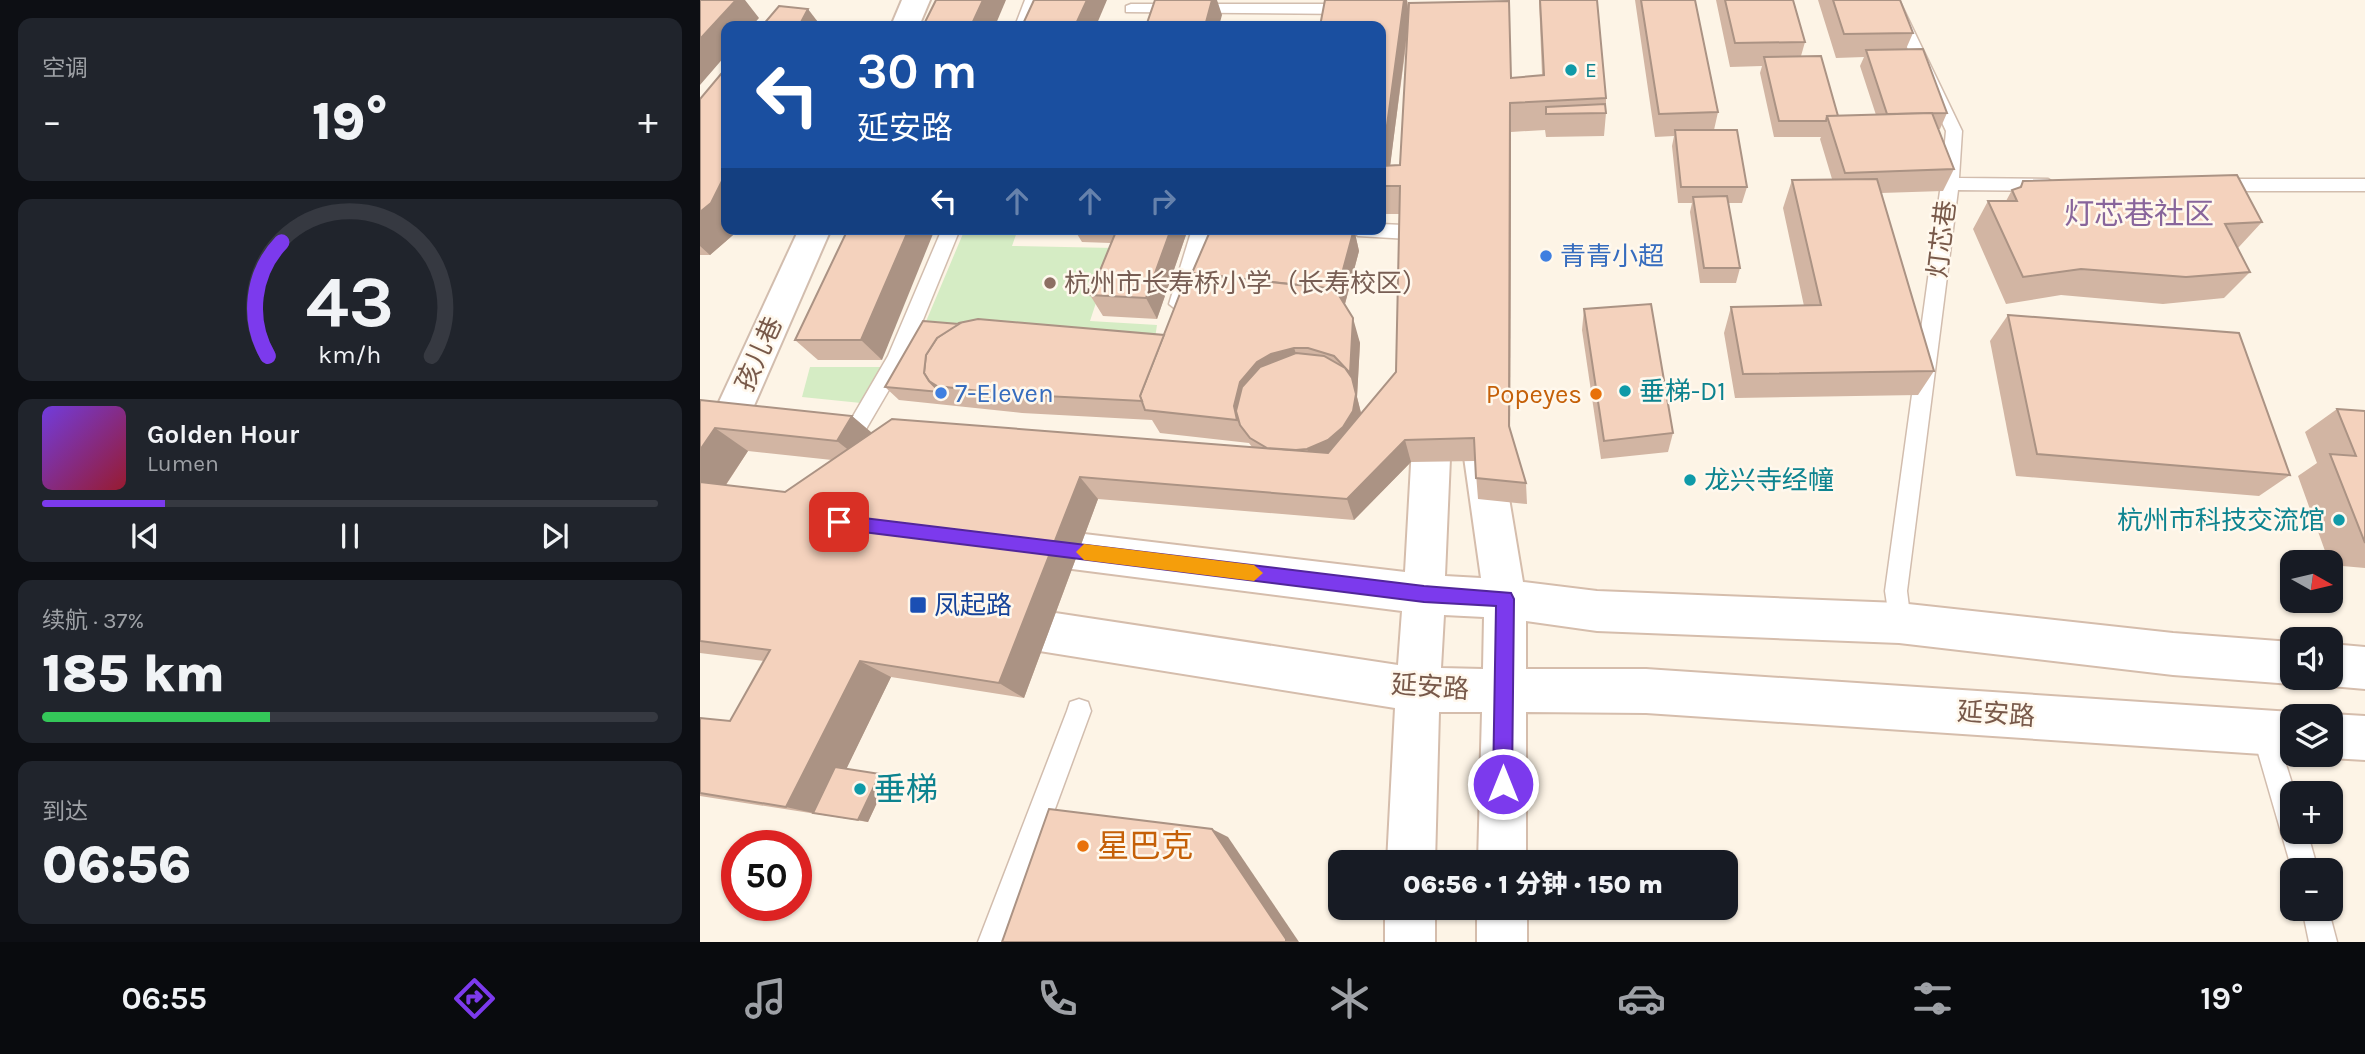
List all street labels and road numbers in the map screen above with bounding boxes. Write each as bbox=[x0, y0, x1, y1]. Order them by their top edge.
street label: 灯芯巷 bbox=[1922, 198, 1962, 280]
street label: 孩儿巷 bbox=[729, 312, 789, 396]
street label: 延安路 bbox=[1390, 669, 1470, 705]
street label: 延安路 bbox=[1956, 696, 2036, 732]

